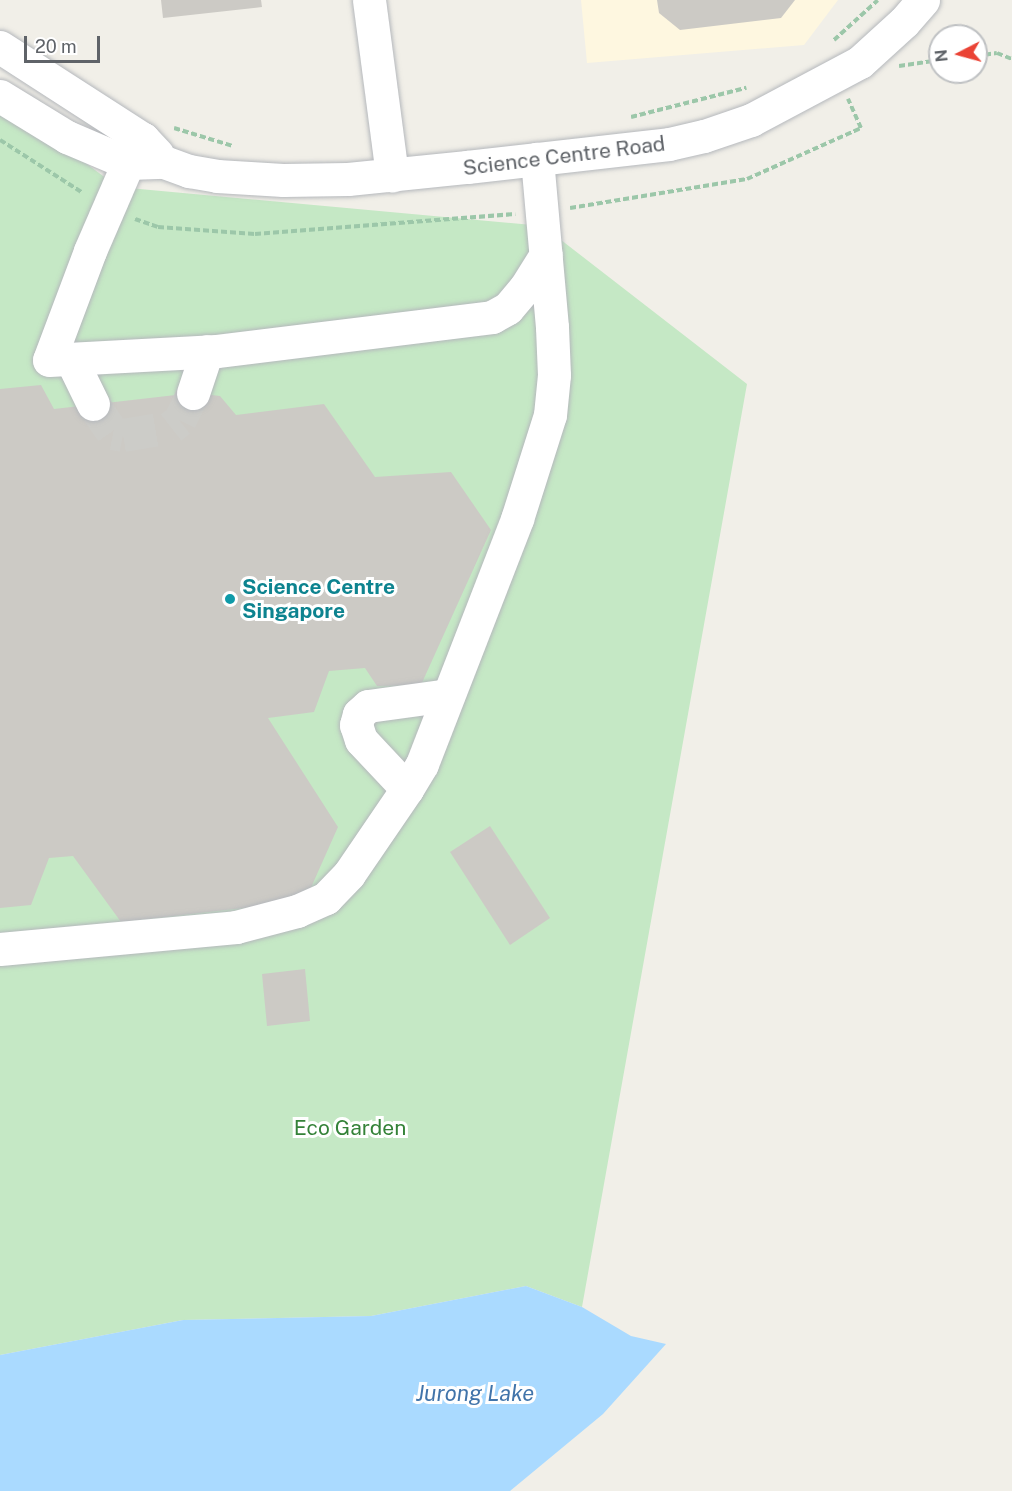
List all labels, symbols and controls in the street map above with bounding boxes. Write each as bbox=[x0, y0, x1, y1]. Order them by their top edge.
scale bar bbox=[27, 24, 104, 62]
north arrow bbox=[928, 24, 988, 84]
text: 20 m bbox=[35, 36, 77, 57]
text: N bbox=[931, 49, 952, 63]
street label: Science Centre Road bbox=[461, 131, 667, 181]
place label: Science Centre Singapore bbox=[242, 574, 395, 624]
marker: Science Centre Singapore bbox=[223, 592, 237, 606]
park label: Eco Garden bbox=[294, 1115, 406, 1141]
water label: Jurong Lake bbox=[416, 1381, 534, 1407]

